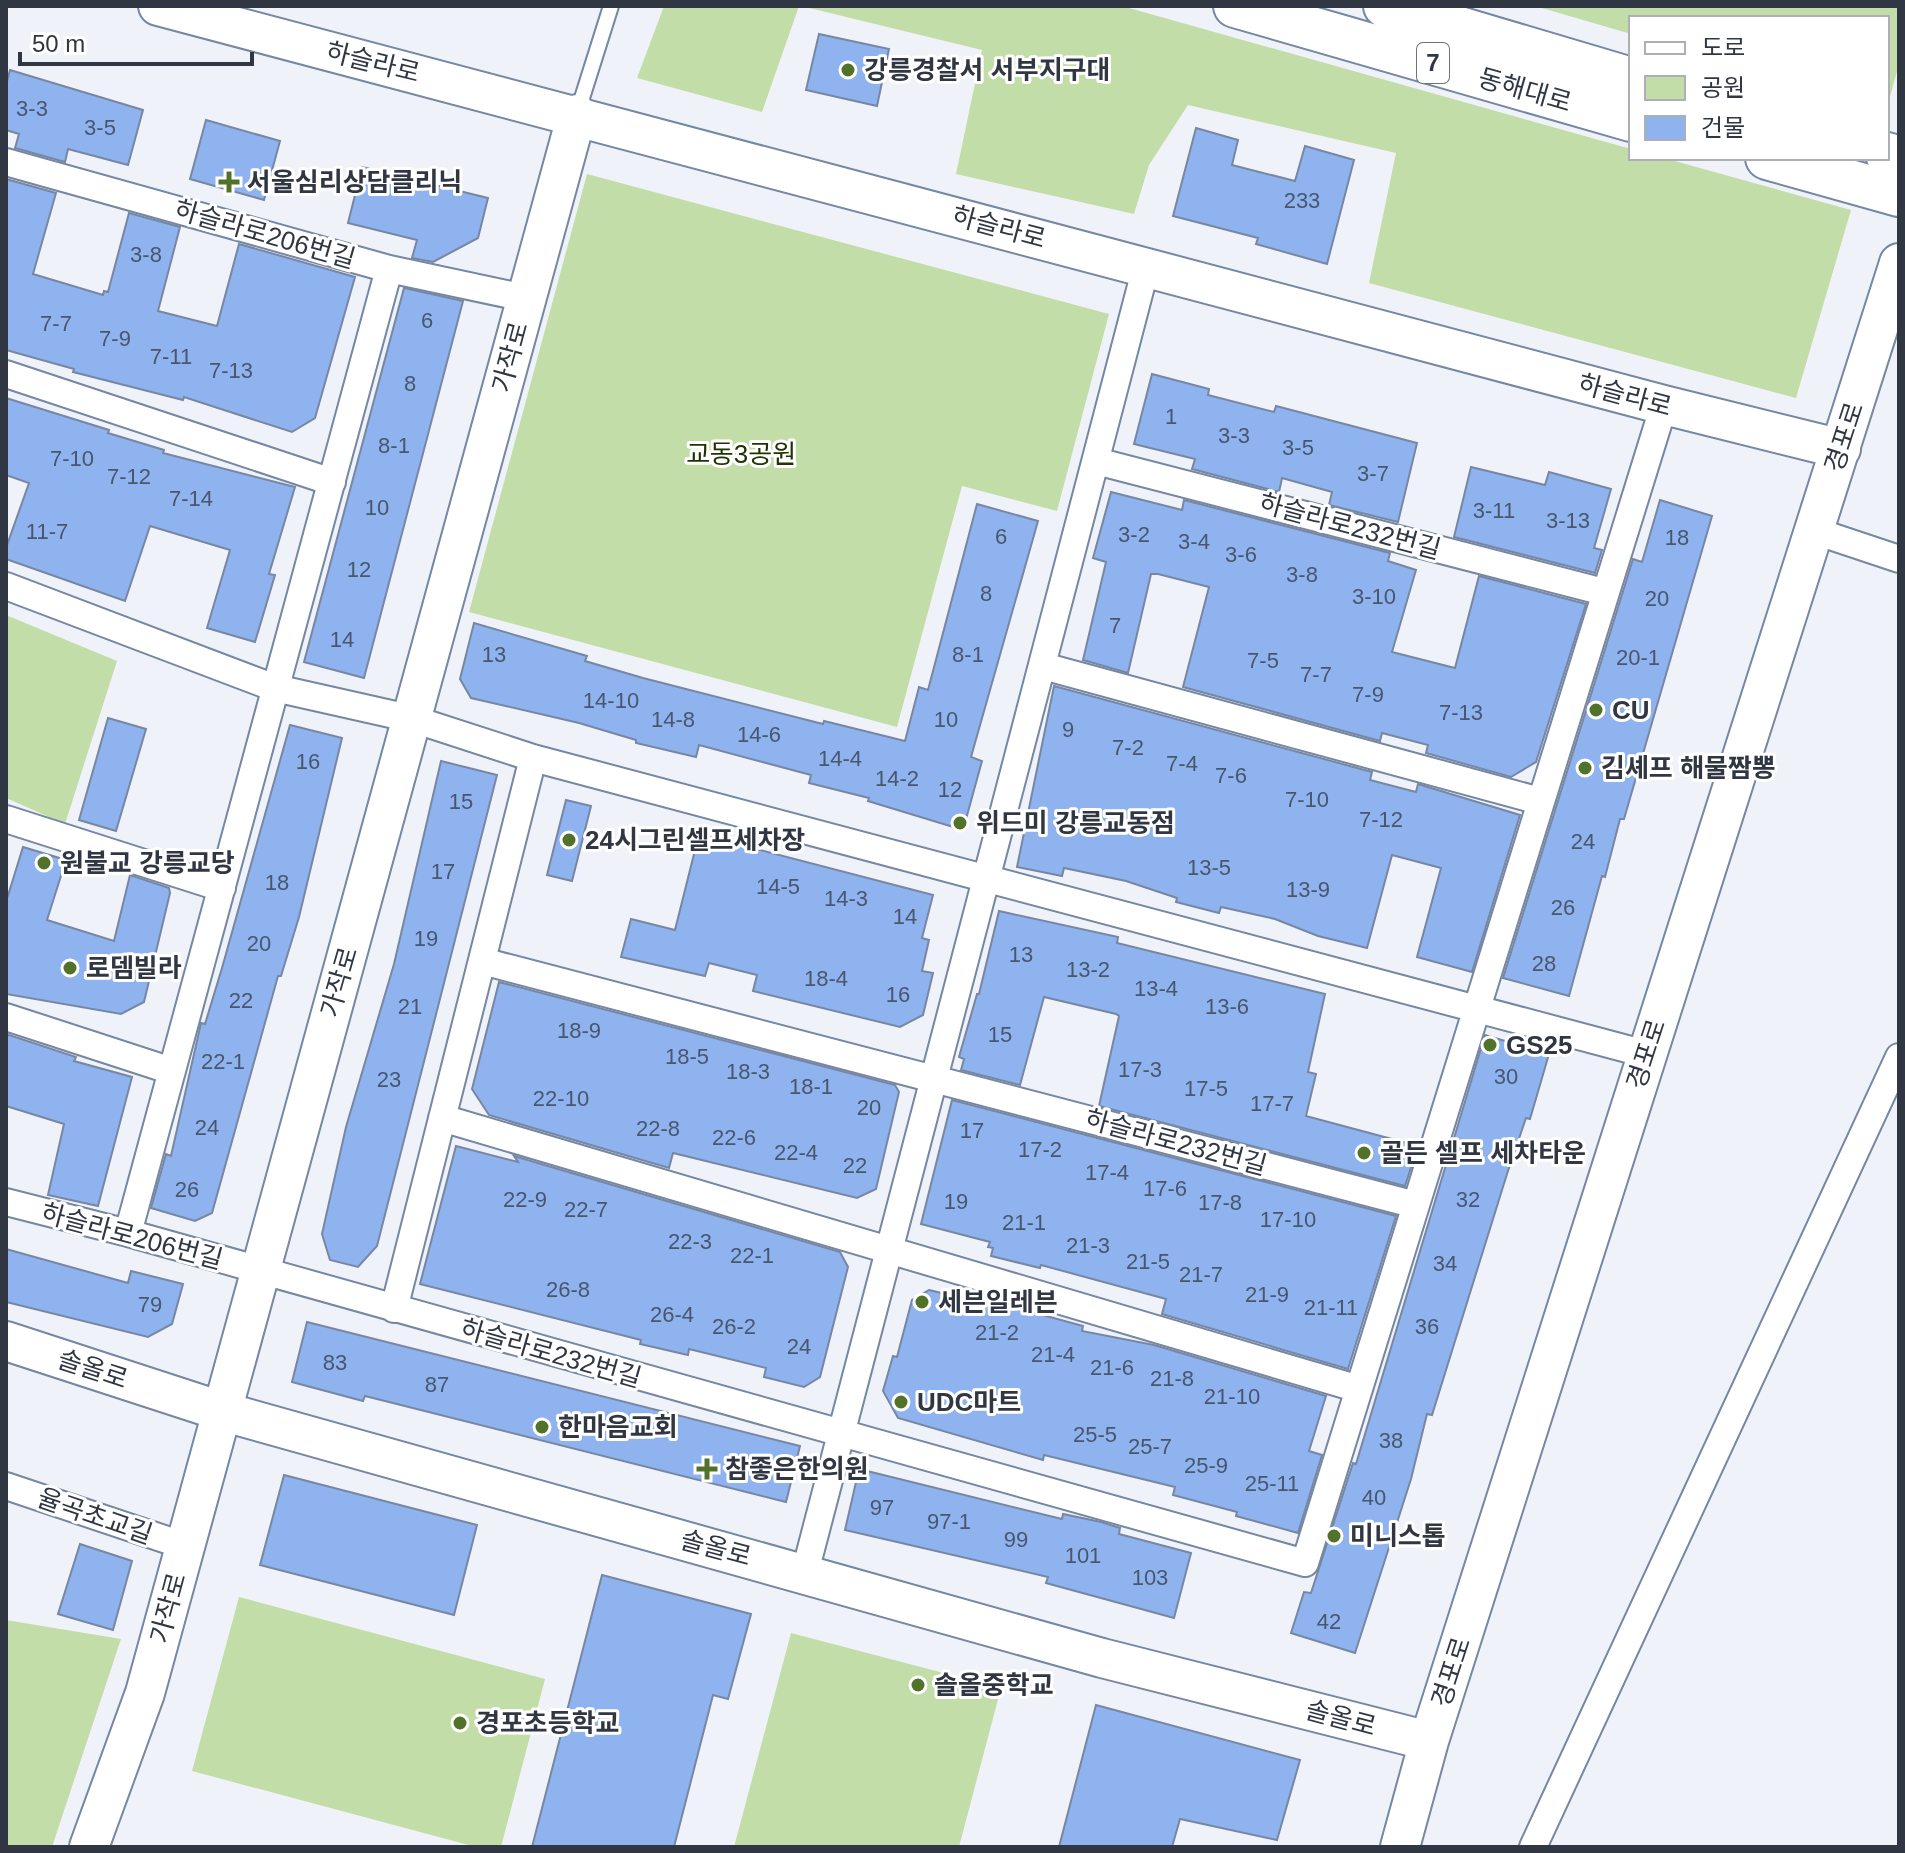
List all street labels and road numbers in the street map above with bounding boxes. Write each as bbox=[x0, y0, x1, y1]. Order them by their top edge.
street label: 하슬라로 bbox=[323, 36, 423, 88]
road number: 7 bbox=[1417, 43, 1449, 83]
street label: 동해대로 bbox=[1475, 62, 1575, 118]
street label: 하슬라로206번길 bbox=[171, 194, 359, 274]
street label: 하슬라로 bbox=[949, 200, 1049, 254]
street label: 가작로 bbox=[486, 318, 534, 396]
street label: 하슬라로 bbox=[1575, 368, 1675, 422]
street label: 경포로 bbox=[1819, 398, 1869, 476]
street label: 하슬라로232번길 bbox=[1256, 487, 1444, 565]
street label: 가작로 bbox=[315, 943, 363, 1021]
street label: 경포로 bbox=[1621, 1015, 1671, 1093]
street label: 하슬라로232번길 bbox=[1082, 1103, 1270, 1181]
street label: 하슬라로206번길 bbox=[38, 1197, 226, 1275]
street label: 하슬라로232번길 bbox=[457, 1313, 645, 1393]
street label: 솔올로 bbox=[54, 1344, 132, 1394]
street label: 율곡초교길 bbox=[34, 1482, 156, 1550]
street label: 솔올로 bbox=[677, 1524, 755, 1572]
street label: 가작로 bbox=[144, 1569, 192, 1647]
street label: 경포로 bbox=[1426, 1633, 1476, 1711]
street label: 솔올로 bbox=[1302, 1694, 1380, 1742]

